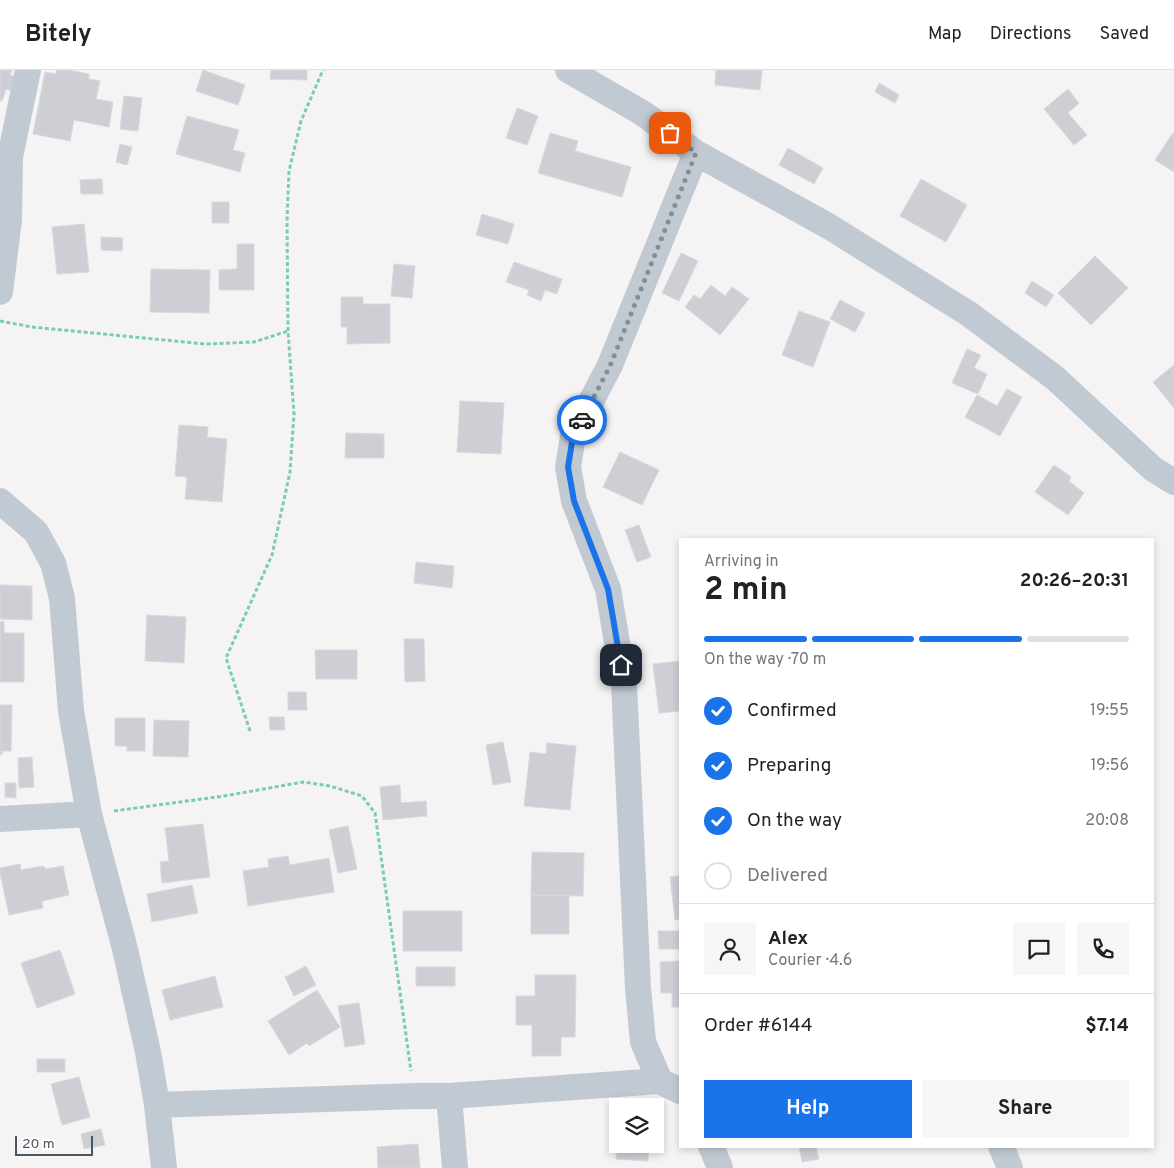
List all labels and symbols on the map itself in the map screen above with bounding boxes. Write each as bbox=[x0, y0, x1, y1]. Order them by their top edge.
pin bbox=[649, 112, 691, 154]
courier bbox=[557, 395, 607, 445]
pin bbox=[600, 644, 642, 686]
scale bar bbox=[15, 1133, 92, 1156]

